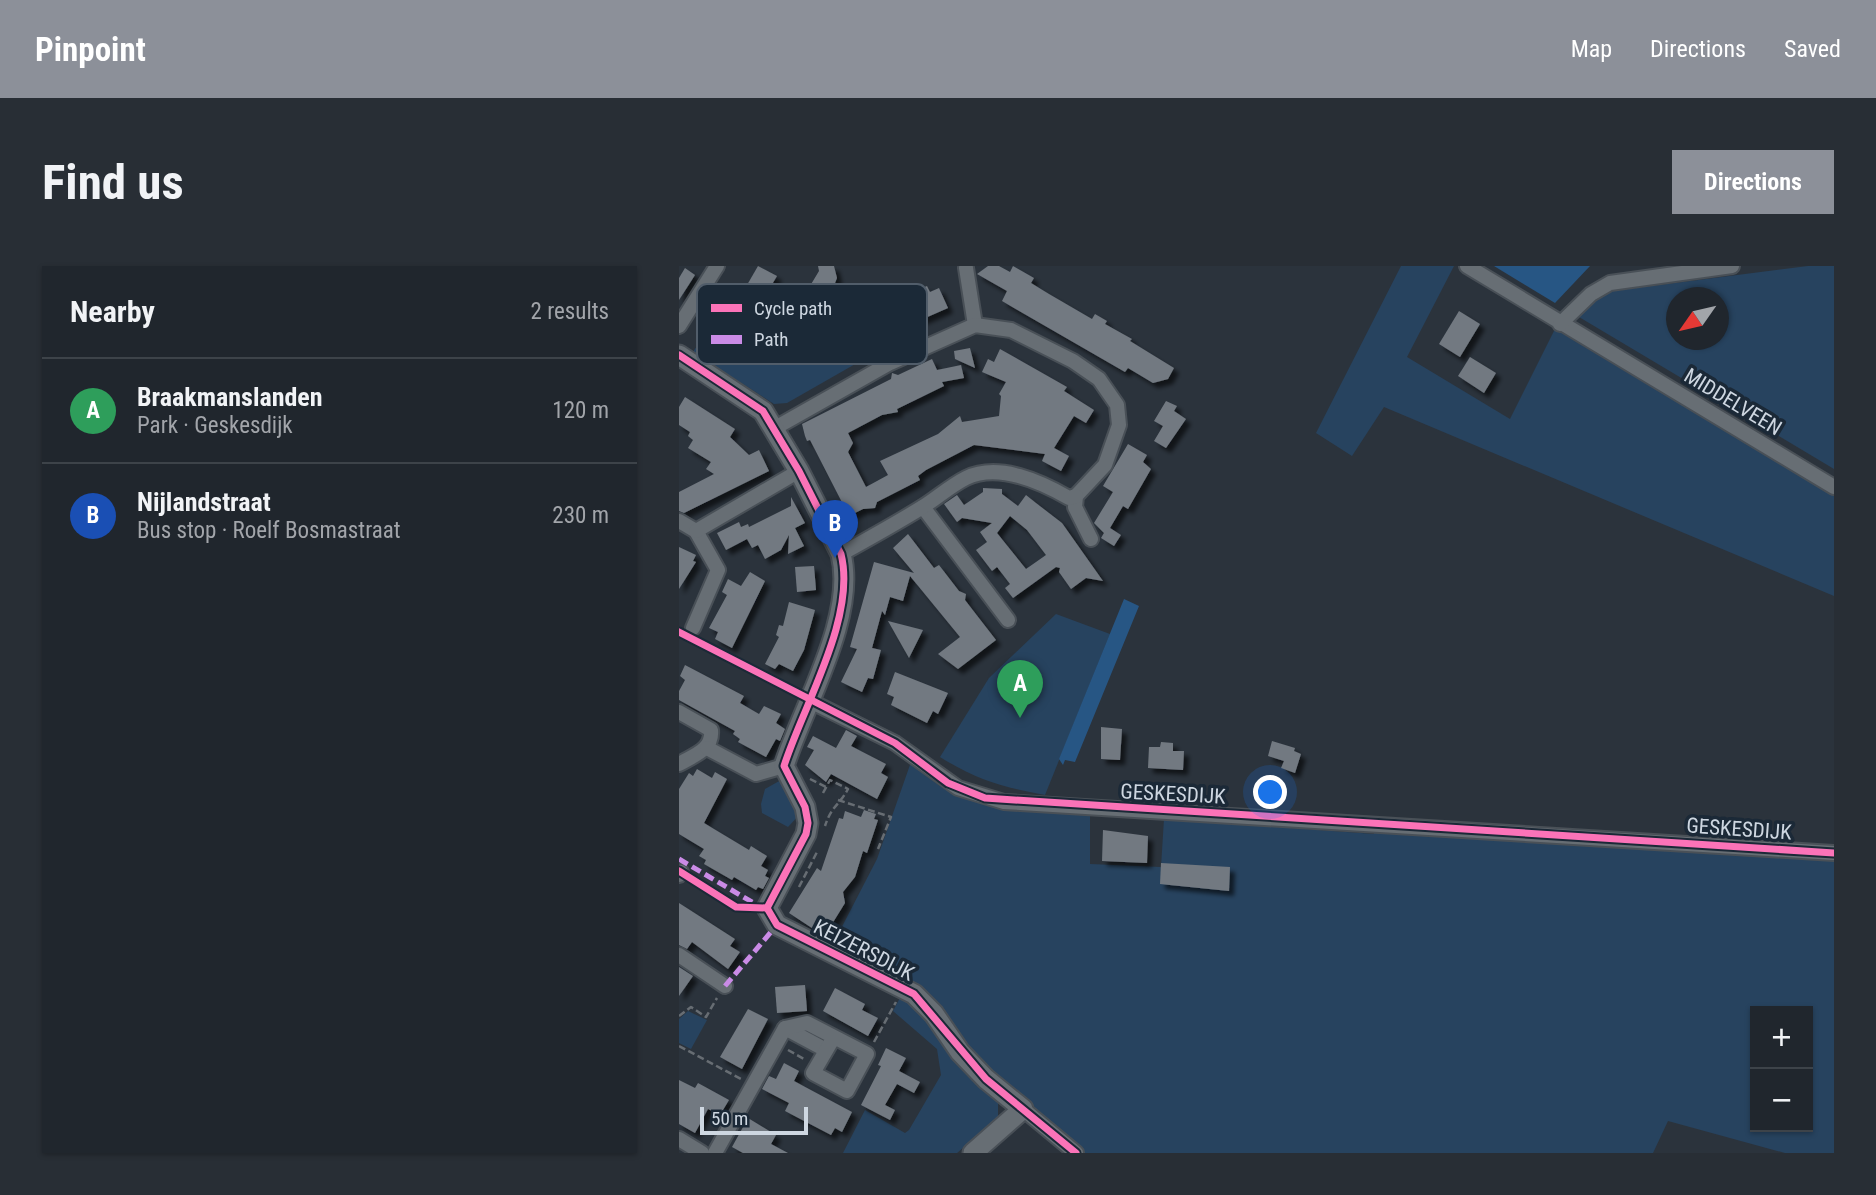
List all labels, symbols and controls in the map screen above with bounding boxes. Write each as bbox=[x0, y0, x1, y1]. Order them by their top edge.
text: Pinpoint bbox=[35, 30, 146, 69]
text: Map bbox=[1571, 35, 1612, 63]
text: Directions bbox=[1650, 35, 1746, 63]
text: Saved bbox=[1784, 35, 1841, 63]
button: Directions bbox=[1672, 150, 1834, 214]
text: Find us bbox=[42, 154, 184, 211]
legend bbox=[697, 284, 927, 364]
north arrow bbox=[1666, 287, 1729, 350]
text: Nearby bbox=[70, 294, 155, 329]
text: Cycle path bbox=[754, 297, 832, 320]
text: 2 results bbox=[531, 298, 609, 325]
text: Path bbox=[754, 328, 788, 351]
street label: MIDDELVEEN bbox=[1680, 364, 1786, 440]
text: Braakmanslanden bbox=[137, 382, 323, 412]
text: A bbox=[86, 397, 100, 424]
text: 120 m bbox=[552, 397, 609, 424]
text: Park · Geskesdijk bbox=[137, 412, 293, 439]
text: Nijlandstraat bbox=[137, 487, 271, 517]
pin: B bbox=[812, 500, 858, 558]
text: B bbox=[87, 502, 99, 529]
text: 230 m bbox=[552, 502, 609, 529]
text: Bus stop · Roelf Bosmastraat bbox=[137, 517, 401, 544]
pin: A bbox=[997, 660, 1043, 718]
your location bbox=[1253, 775, 1287, 809]
street label: GESKESDIJK bbox=[1120, 779, 1227, 809]
street label: GESKESDIJK bbox=[1686, 813, 1793, 845]
street label: KEIZERSDIJK bbox=[810, 914, 919, 986]
map controls bbox=[1750, 1006, 1813, 1132]
button: + bbox=[1750, 1006, 1813, 1069]
button: − bbox=[1750, 1069, 1813, 1132]
scale bar bbox=[700, 1104, 809, 1136]
text: 50 m bbox=[711, 1107, 748, 1130]

